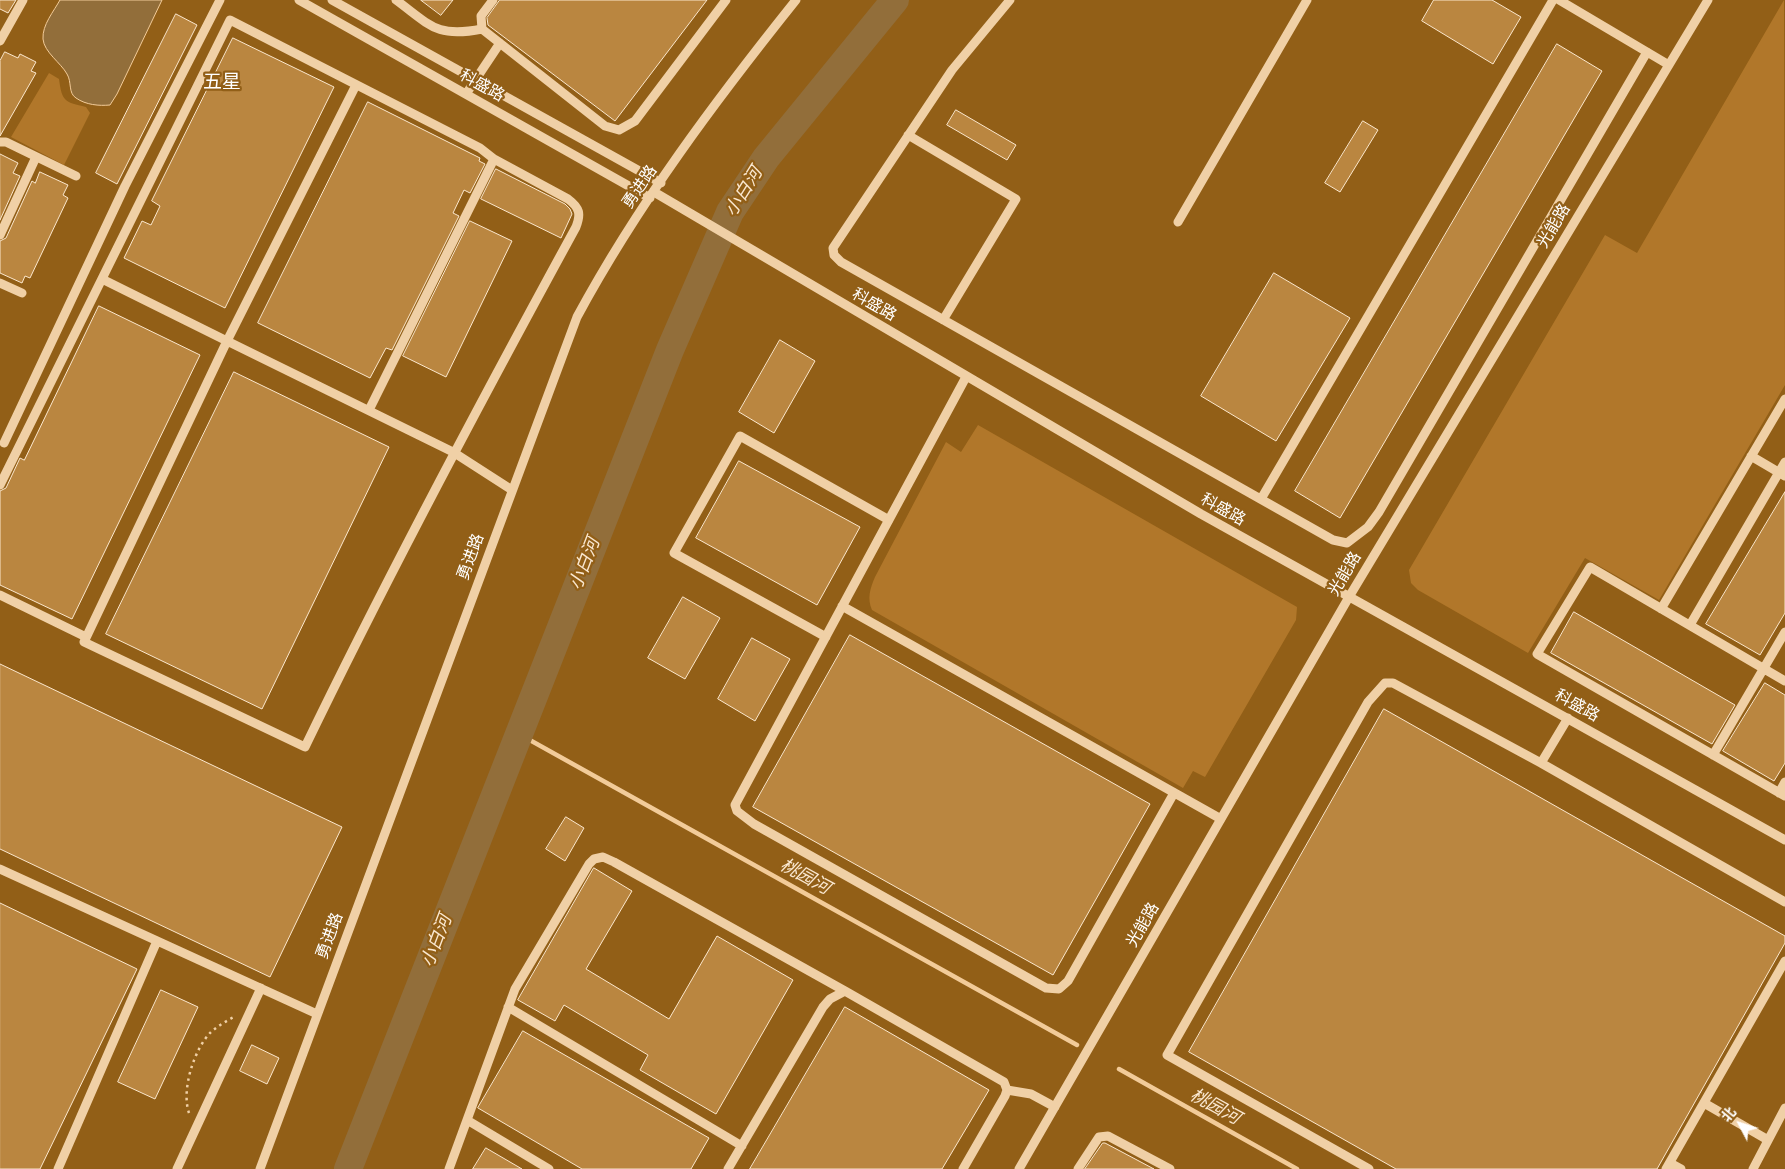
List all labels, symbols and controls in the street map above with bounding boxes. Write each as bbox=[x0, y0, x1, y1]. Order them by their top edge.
street label: 科盛路 bbox=[456, 66, 508, 106]
district label: 五星 bbox=[203, 72, 241, 94]
street label: 勇进路 bbox=[619, 162, 661, 212]
water label: 小白河 bbox=[721, 163, 767, 221]
street label: 光能路 bbox=[1533, 200, 1575, 252]
street label: 科盛路 bbox=[848, 285, 900, 325]
street label: 科盛路 bbox=[1197, 490, 1249, 530]
street label: 勇进路 bbox=[454, 531, 488, 583]
water label: 小白河 bbox=[565, 535, 605, 593]
street label: 光能路 bbox=[1324, 548, 1366, 600]
street label: 科盛路 bbox=[1551, 686, 1603, 726]
water label: 桃园河 bbox=[776, 854, 834, 900]
street label: 光能路 bbox=[1123, 899, 1163, 951]
street label: 勇进路 bbox=[313, 910, 347, 962]
water label: 小白河 bbox=[417, 912, 457, 970]
water label: 桃园河 bbox=[1186, 1084, 1244, 1130]
north arrow bbox=[1715, 1099, 1765, 1149]
text: 北 bbox=[1716, 1103, 1740, 1126]

